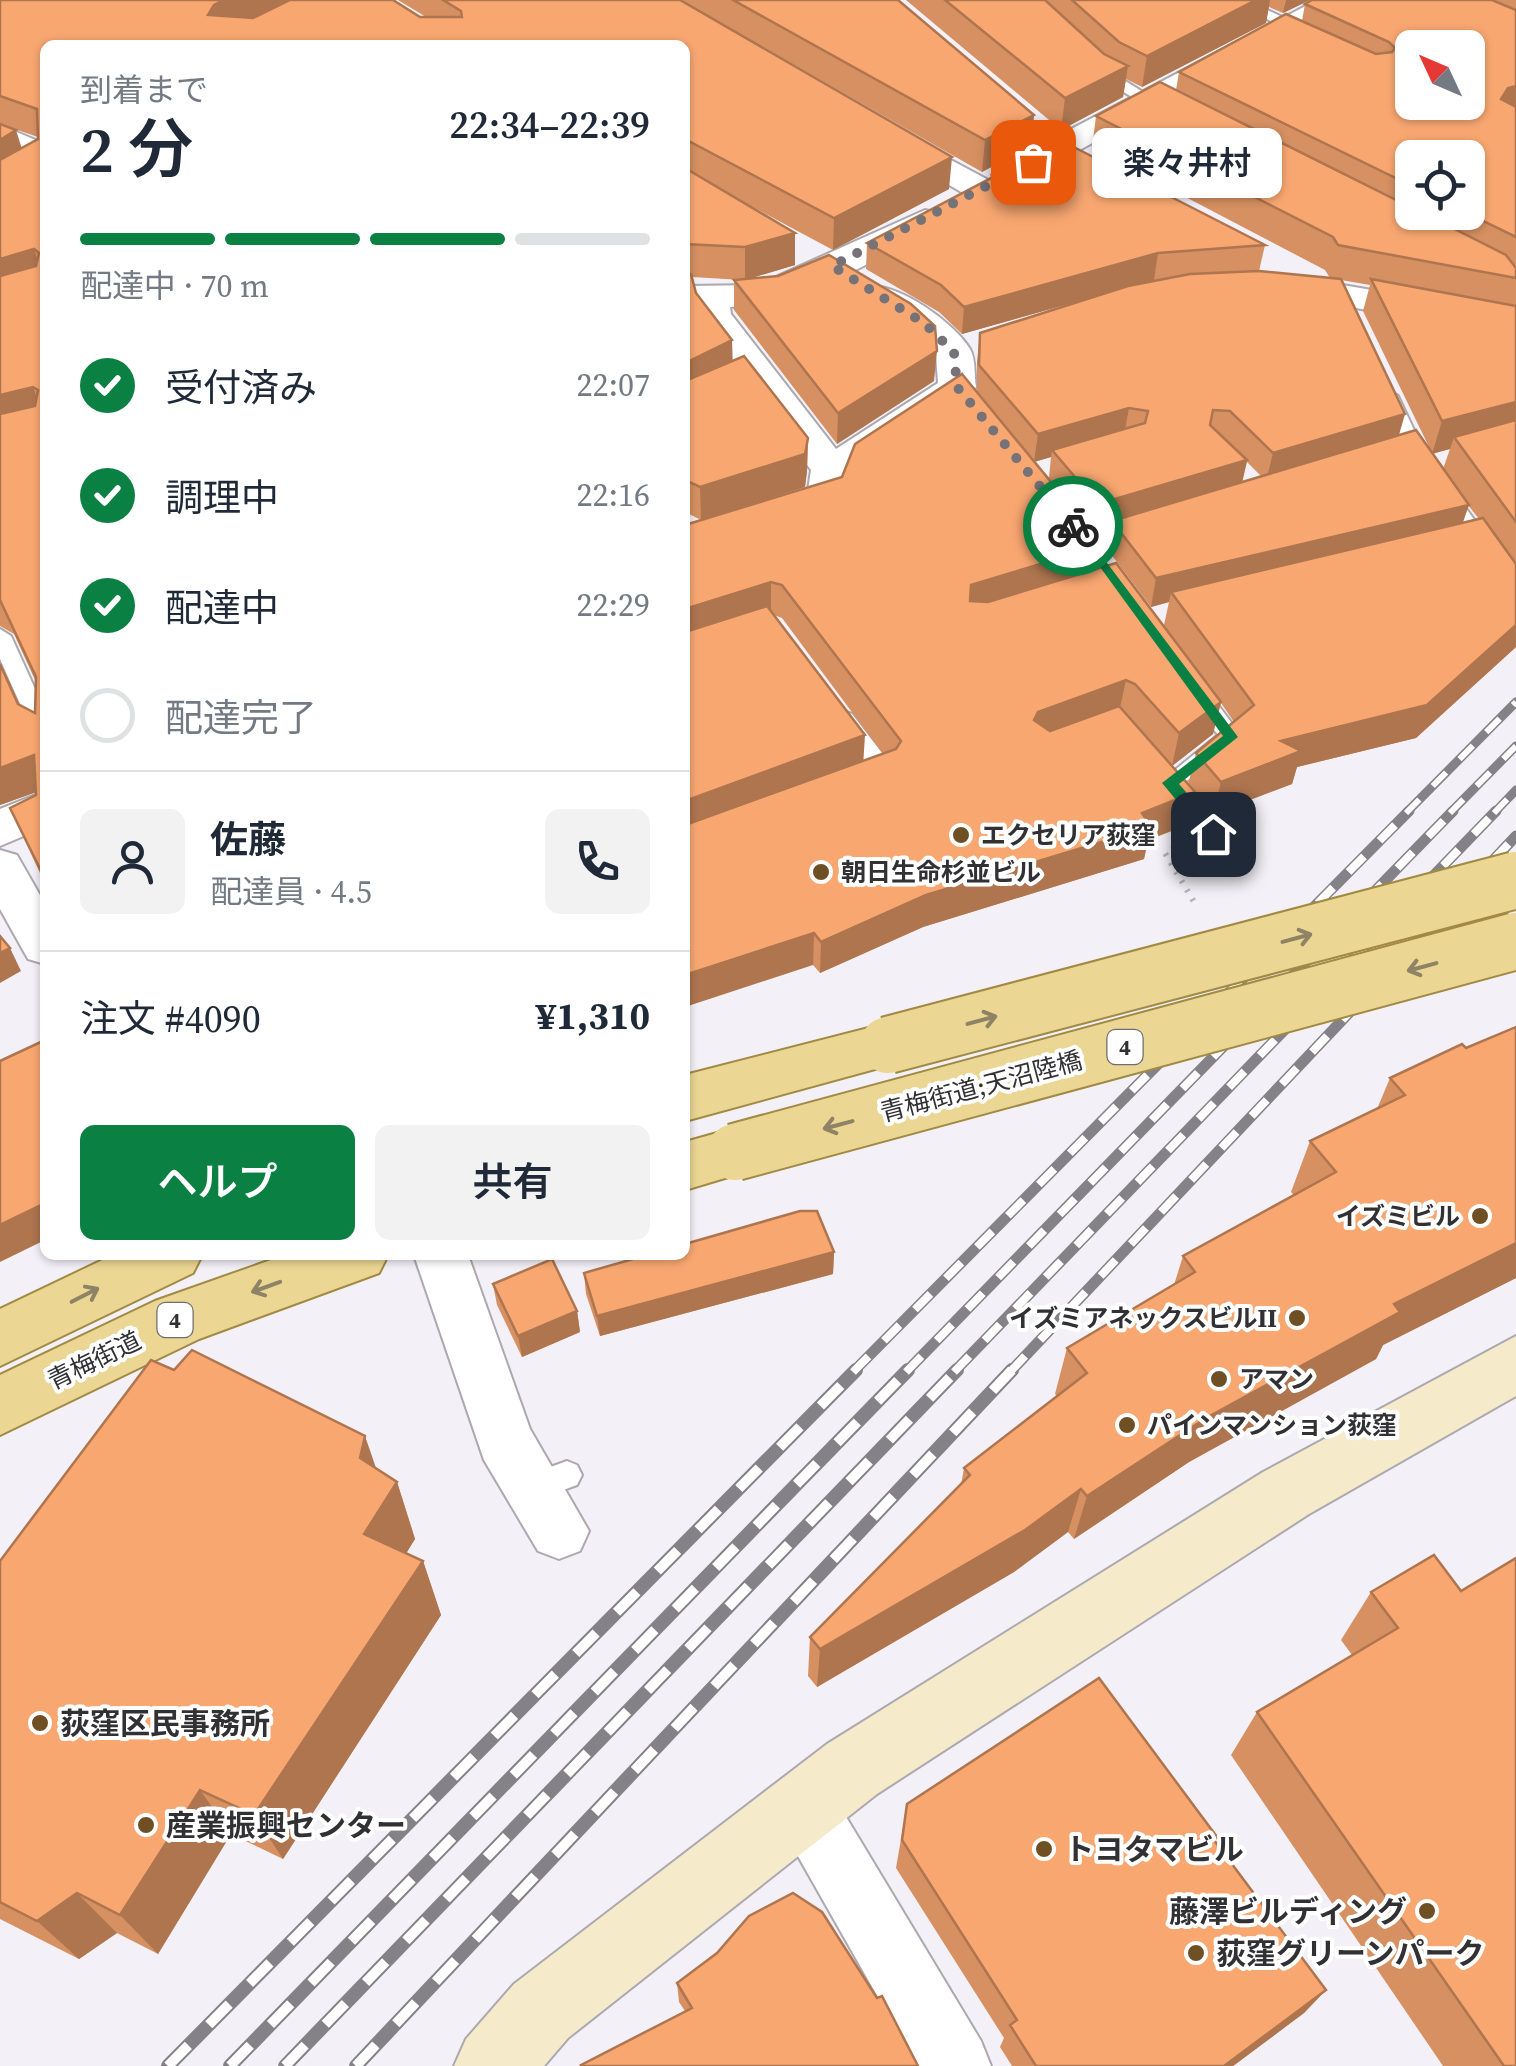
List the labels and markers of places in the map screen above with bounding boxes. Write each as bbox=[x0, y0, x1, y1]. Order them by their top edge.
pin bbox=[991, 120, 1076, 205]
callout: 楽々井村 bbox=[1093, 127, 1283, 197]
pin bbox=[1171, 792, 1256, 877]
place label: エクセリア荻窪 bbox=[981, 818, 1156, 852]
marker: エクセリア荻窪 bbox=[950, 824, 972, 846]
place label: 朝日生命杉並ビル bbox=[841, 855, 1041, 889]
marker: 朝日生命杉並ビル bbox=[810, 861, 832, 883]
place label: イズミビル bbox=[1336, 1199, 1460, 1233]
marker: イズミビル bbox=[1469, 1205, 1491, 1227]
place label: イズミアネックスビルII bbox=[1009, 1301, 1277, 1335]
marker: イズミアネックスビルII bbox=[1286, 1307, 1308, 1329]
place label: アマン bbox=[1239, 1362, 1314, 1396]
marker: アマン bbox=[1208, 1368, 1230, 1390]
place label: パインマンション荻窪 bbox=[1147, 1408, 1397, 1442]
marker: パインマンション荻窪 bbox=[1116, 1414, 1138, 1436]
place label: 荻窪区民事務所 bbox=[60, 1703, 270, 1744]
marker: 荻窪区民事務所 bbox=[29, 1712, 51, 1734]
place label: 産業振興センター bbox=[166, 1805, 406, 1846]
marker: 産業振興センター bbox=[135, 1814, 157, 1836]
place label: トヨタマビル bbox=[1064, 1829, 1244, 1870]
marker: トヨタマビル bbox=[1033, 1838, 1055, 1860]
place label: 藤澤ビルディング bbox=[1169, 1891, 1407, 1932]
marker: 藤澤ビルディング bbox=[1416, 1900, 1438, 1922]
place label: 荻窪グリーンパーク bbox=[1216, 1933, 1485, 1974]
marker: 荻窪グリーンパーク bbox=[1185, 1942, 1207, 1964]

